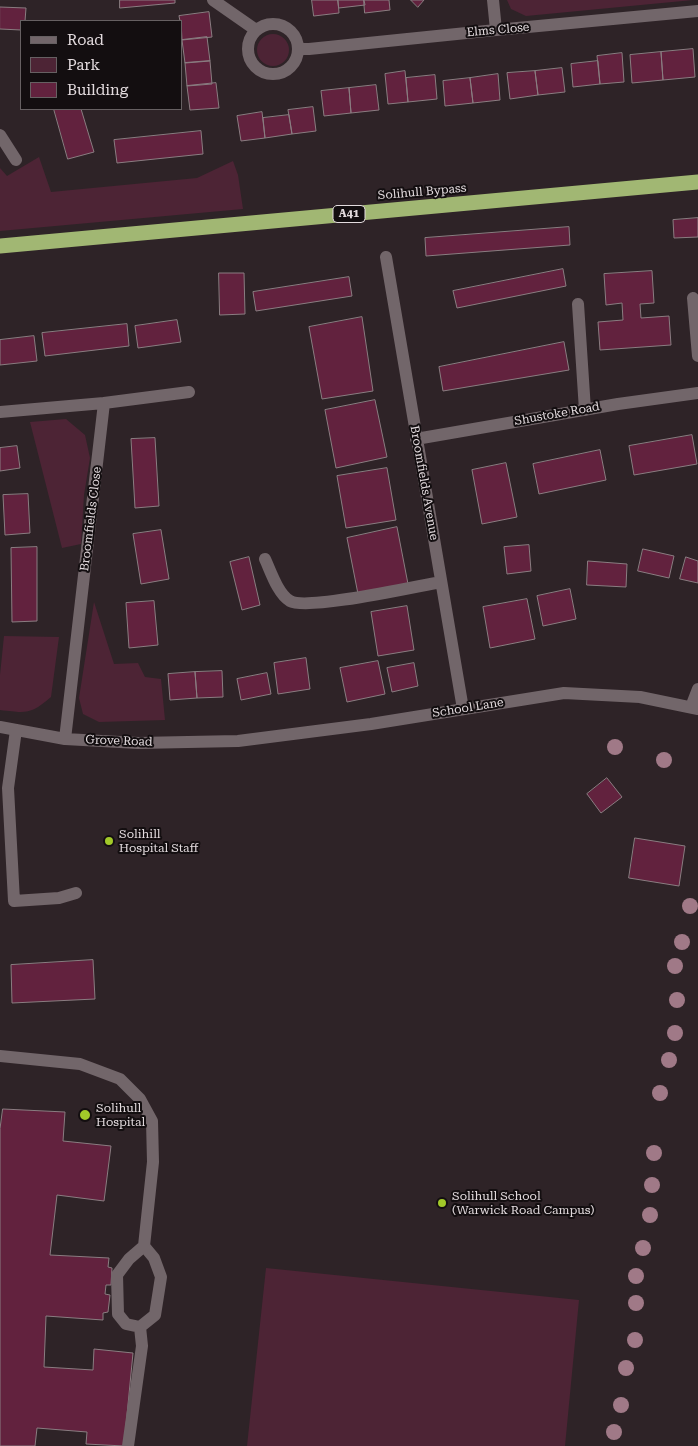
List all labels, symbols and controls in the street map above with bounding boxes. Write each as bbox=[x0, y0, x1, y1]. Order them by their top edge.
legend bbox=[20, 20, 182, 110]
street label: Elms Close bbox=[466, 20, 530, 40]
text: Road bbox=[67, 31, 104, 49]
text: Park bbox=[67, 56, 100, 74]
text: Building bbox=[67, 81, 128, 99]
street label: Solihull Bypass bbox=[377, 181, 467, 203]
road number: A41 bbox=[333, 205, 365, 222]
street label: Shustoke Road bbox=[513, 399, 601, 429]
street label: Broomfields Avenue bbox=[407, 425, 441, 541]
street label: Broomfields Close bbox=[77, 466, 105, 572]
street label: School Lane bbox=[431, 695, 505, 721]
street label: Grove Road bbox=[85, 733, 153, 749]
place label: Solihill Hospital Staff bbox=[119, 827, 198, 855]
marker: Solihill Hospital Staff bbox=[103, 835, 115, 847]
place label: Solihull Hospital bbox=[96, 1101, 145, 1129]
marker: Solihull Hospital bbox=[78, 1108, 92, 1122]
place label: Solihull School (Warwick Road Campus) bbox=[452, 1189, 594, 1217]
marker: Solihull School (Warwick Road Campus) bbox=[436, 1197, 448, 1209]

